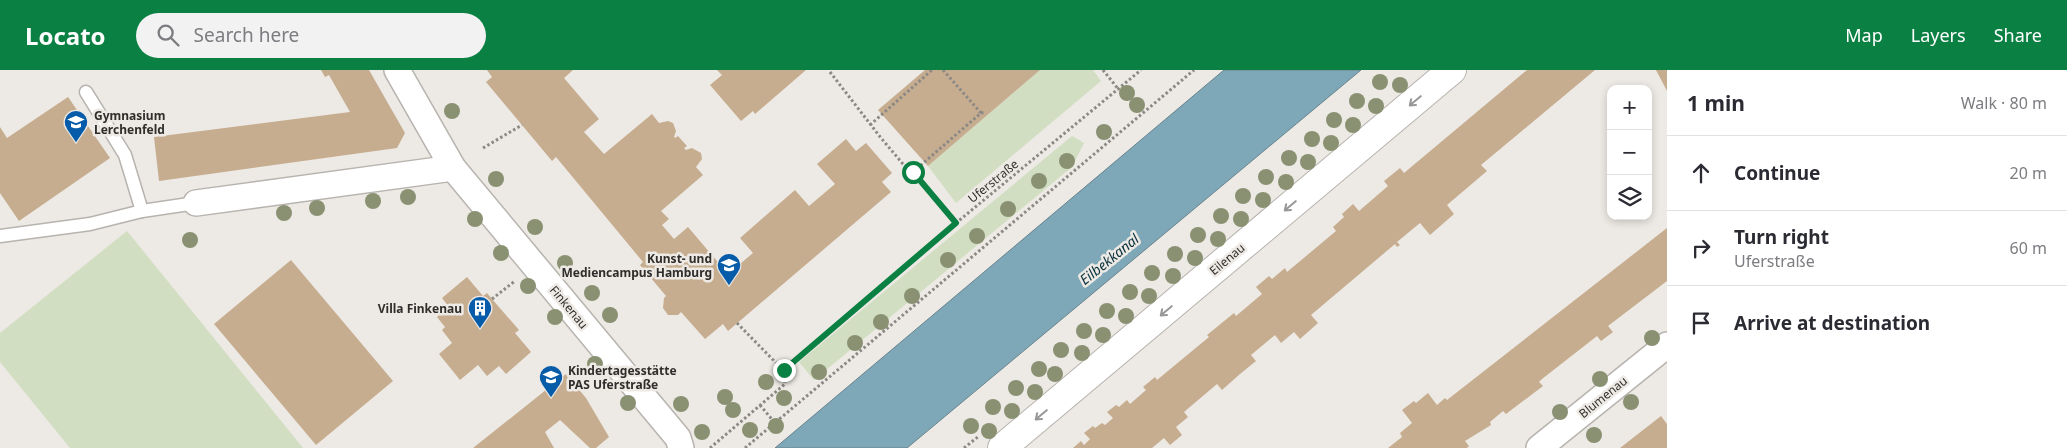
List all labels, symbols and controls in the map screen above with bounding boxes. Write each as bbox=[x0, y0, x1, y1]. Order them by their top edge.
search box bbox=[136, 13, 486, 58]
text: Locato bbox=[25, 19, 106, 52]
icon: search bbox=[154, 21, 182, 49]
text: Search here bbox=[194, 22, 299, 48]
text: Map bbox=[1845, 23, 1883, 47]
text: Layers bbox=[1911, 23, 1966, 47]
text: Share bbox=[1994, 23, 2042, 47]
map controls bbox=[1607, 85, 1652, 220]
button: + bbox=[1607, 85, 1652, 130]
text: 1 min bbox=[1687, 89, 1745, 117]
text: Walk · 80 m bbox=[1961, 92, 2047, 114]
one-way arrow bbox=[1408, 96, 1421, 107]
place label: Gymnasium Lerchenfeld bbox=[94, 107, 165, 138]
school or university icon: Gymnasium Lerchenfeld bbox=[63, 109, 89, 143]
button: − bbox=[1607, 130, 1652, 175]
street label: Uferstraße bbox=[964, 155, 1022, 207]
icon: ahead bbox=[1687, 159, 1715, 187]
text: Continue bbox=[1734, 160, 1820, 186]
route start bbox=[902, 161, 925, 184]
text: 20 m bbox=[2010, 162, 2047, 184]
button: layers bbox=[1607, 175, 1652, 220]
one-way arrow bbox=[1284, 200, 1297, 212]
text: Turn right bbox=[1734, 224, 1829, 250]
water label: Eilbekkanal bbox=[1075, 229, 1143, 289]
icon: right bbox=[1687, 234, 1715, 262]
text: 60 m bbox=[2010, 237, 2047, 259]
street label: Eilenau bbox=[1206, 239, 1248, 279]
place label: Kunst- und Mediencampus Hamburg bbox=[561, 250, 712, 281]
text: Uferstraße bbox=[1734, 250, 1815, 272]
school or university icon: Kunst- und Mediencampus Hamburg bbox=[716, 252, 742, 286]
street label: Finkenau bbox=[546, 282, 592, 332]
building icon: Villa Finkenau bbox=[467, 295, 493, 329]
place label: Villa Finkenau bbox=[378, 300, 462, 317]
one-way arrow bbox=[1160, 305, 1173, 316]
icon: arrive bbox=[1687, 309, 1715, 337]
text: Arrive at destination bbox=[1734, 310, 1930, 336]
route end bbox=[773, 359, 796, 382]
place label: Kindertagesstätte PAS Uferstraße bbox=[568, 362, 677, 393]
school or university icon: Kindertagesstätte PAS Uferstraße bbox=[538, 364, 564, 398]
street label: Blumenau bbox=[1575, 372, 1631, 422]
one-way arrow bbox=[1035, 409, 1048, 421]

